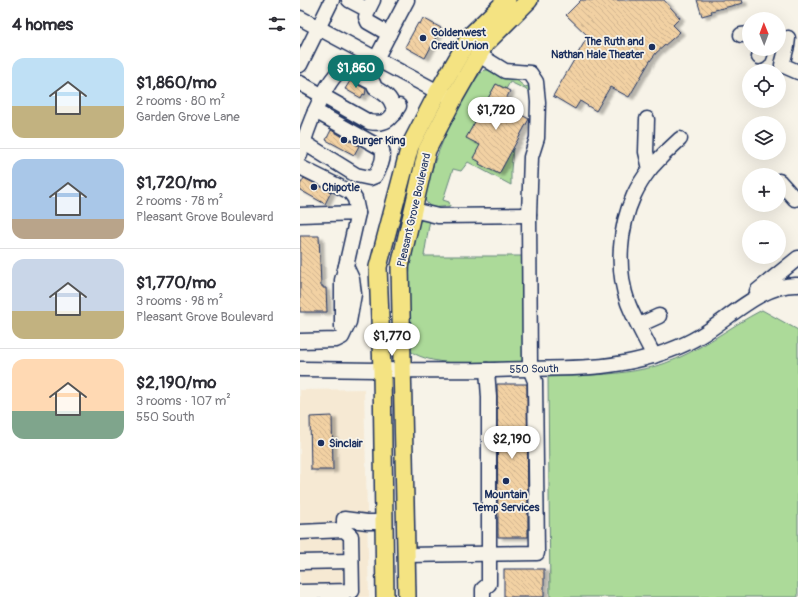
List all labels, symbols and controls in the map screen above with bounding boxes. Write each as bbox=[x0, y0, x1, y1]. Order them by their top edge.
north arrow bbox=[742, 12, 786, 56]
map controls bbox=[742, 12, 786, 264]
icon: filters bbox=[266, 13, 288, 35]
text: 4 homes bbox=[12, 14, 73, 35]
place label: Goldenwest Credit Union bbox=[431, 26, 489, 52]
marker: Goldenwest Credit Union bbox=[418, 33, 428, 43]
place label: The Ruth and Nathan Hale Theater bbox=[551, 35, 645, 61]
marker: The Ruth and Nathan Hale Theater bbox=[647, 42, 657, 52]
pin: $1,860 bbox=[323, 55, 389, 89]
text: $1,860 bbox=[337, 60, 375, 76]
button: locate bbox=[742, 64, 786, 108]
text: $1,860/mo bbox=[136, 72, 217, 93]
icon: home bbox=[44, 74, 92, 122]
text: 2 rooms · 80 m² bbox=[136, 93, 225, 109]
pin: $1,720 bbox=[463, 97, 529, 131]
text: $1,720 bbox=[477, 102, 515, 118]
text: Garden Grove Lane bbox=[136, 109, 240, 125]
button: layers bbox=[742, 116, 786, 160]
place label: Burger King bbox=[352, 134, 406, 147]
marker: Burger King bbox=[339, 135, 349, 145]
street label: Pleasant Grove Boulevard bbox=[395, 152, 433, 268]
button: + bbox=[742, 168, 786, 212]
text: $1,720/mo bbox=[136, 172, 217, 193]
icon: home bbox=[44, 175, 92, 223]
place label: Chipotle bbox=[322, 181, 360, 194]
marker: Chipotle bbox=[309, 182, 319, 192]
text: 2 rooms · 78 m² bbox=[136, 193, 223, 209]
text: Pleasant Grove Boulevard bbox=[136, 209, 274, 225]
button: − bbox=[742, 220, 786, 264]
text: $1,770/mo bbox=[136, 272, 216, 293]
icon: home bbox=[44, 275, 92, 323]
text: 3 rooms · 98 m² bbox=[136, 293, 223, 309]
text: Pleasant Grove Boulevard bbox=[136, 309, 274, 325]
pin: $1,770 bbox=[359, 323, 425, 357]
text: $1,770 bbox=[373, 328, 411, 344]
street label: 550 South bbox=[509, 362, 559, 376]
text: $2,190/mo bbox=[136, 372, 216, 393]
icon: home bbox=[44, 375, 92, 423]
text: 3 rooms · 107 m² bbox=[136, 393, 231, 409]
text: 550 South bbox=[136, 409, 194, 425]
pin: $2,190 bbox=[479, 426, 545, 460]
text: $2,190 bbox=[493, 431, 531, 447]
place label: Sinclair bbox=[329, 437, 364, 450]
marker: Sinclair bbox=[316, 438, 326, 448]
marker: Mountain Temp Services bbox=[501, 476, 511, 486]
place label: Mountain Temp Services bbox=[472, 488, 539, 514]

